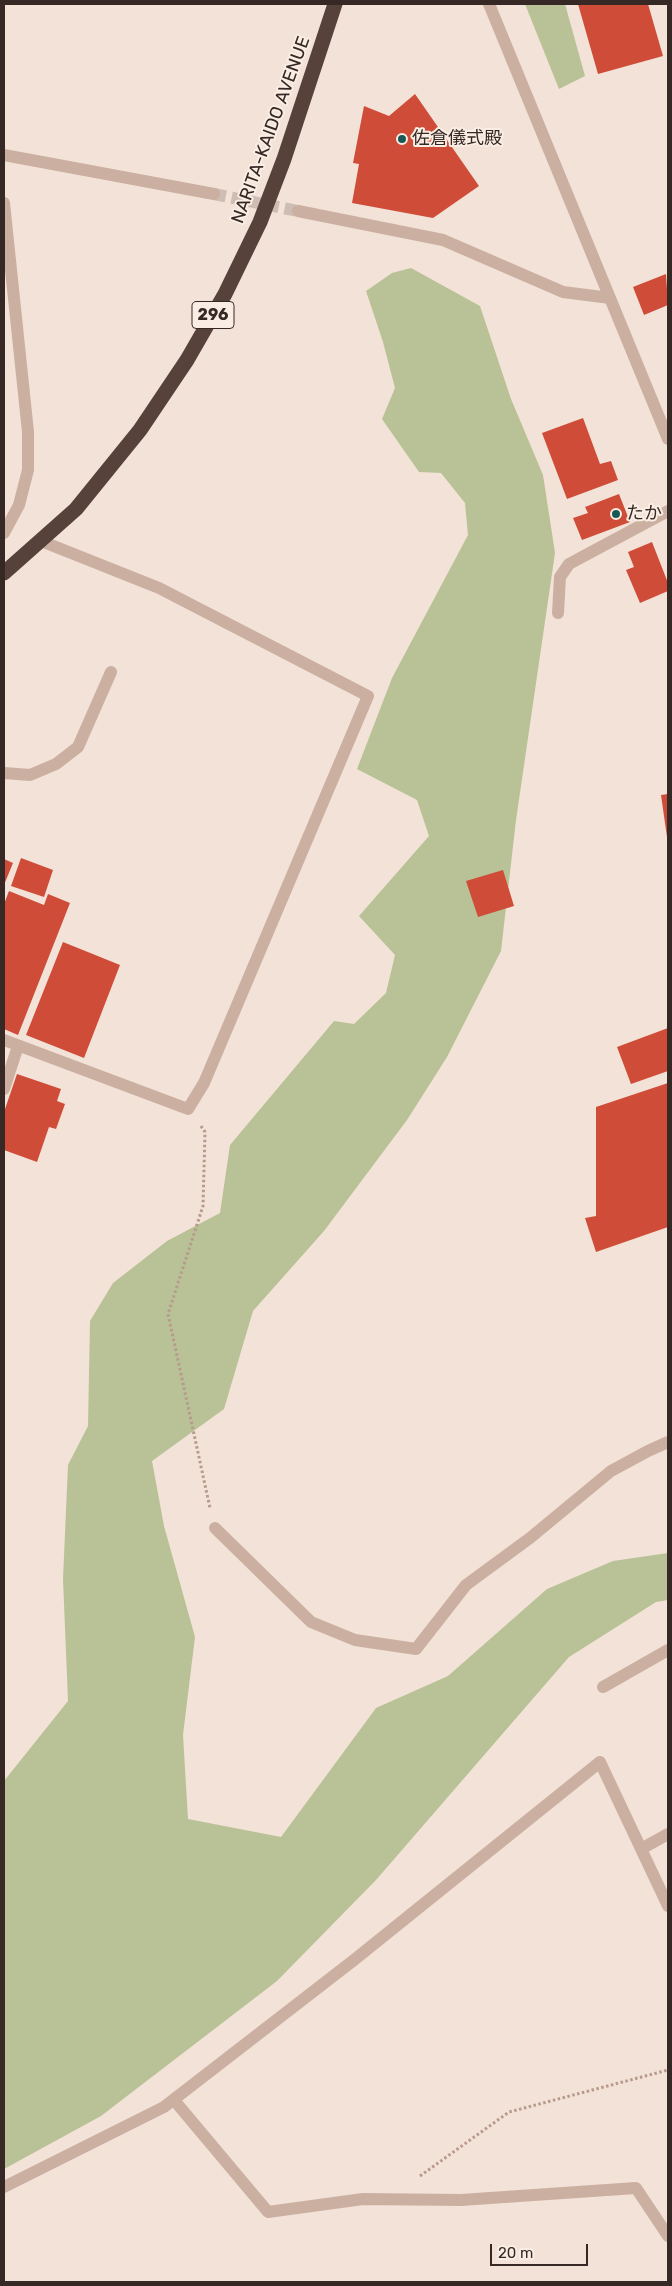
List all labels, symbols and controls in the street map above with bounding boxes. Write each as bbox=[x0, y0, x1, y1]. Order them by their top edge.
street label: NARITA-KAIDO AVENUE bbox=[227, 34, 315, 226]
place label: 佐倉儀式殿 bbox=[412, 128, 502, 150]
marker: 佐倉儀式殿 bbox=[396, 133, 408, 145]
road number: 296 bbox=[192, 302, 234, 328]
place label: たか bbox=[626, 503, 662, 525]
marker: たか bbox=[610, 508, 622, 520]
scale bar bbox=[492, 2234, 590, 2266]
text: 20 m bbox=[498, 2244, 533, 2262]

